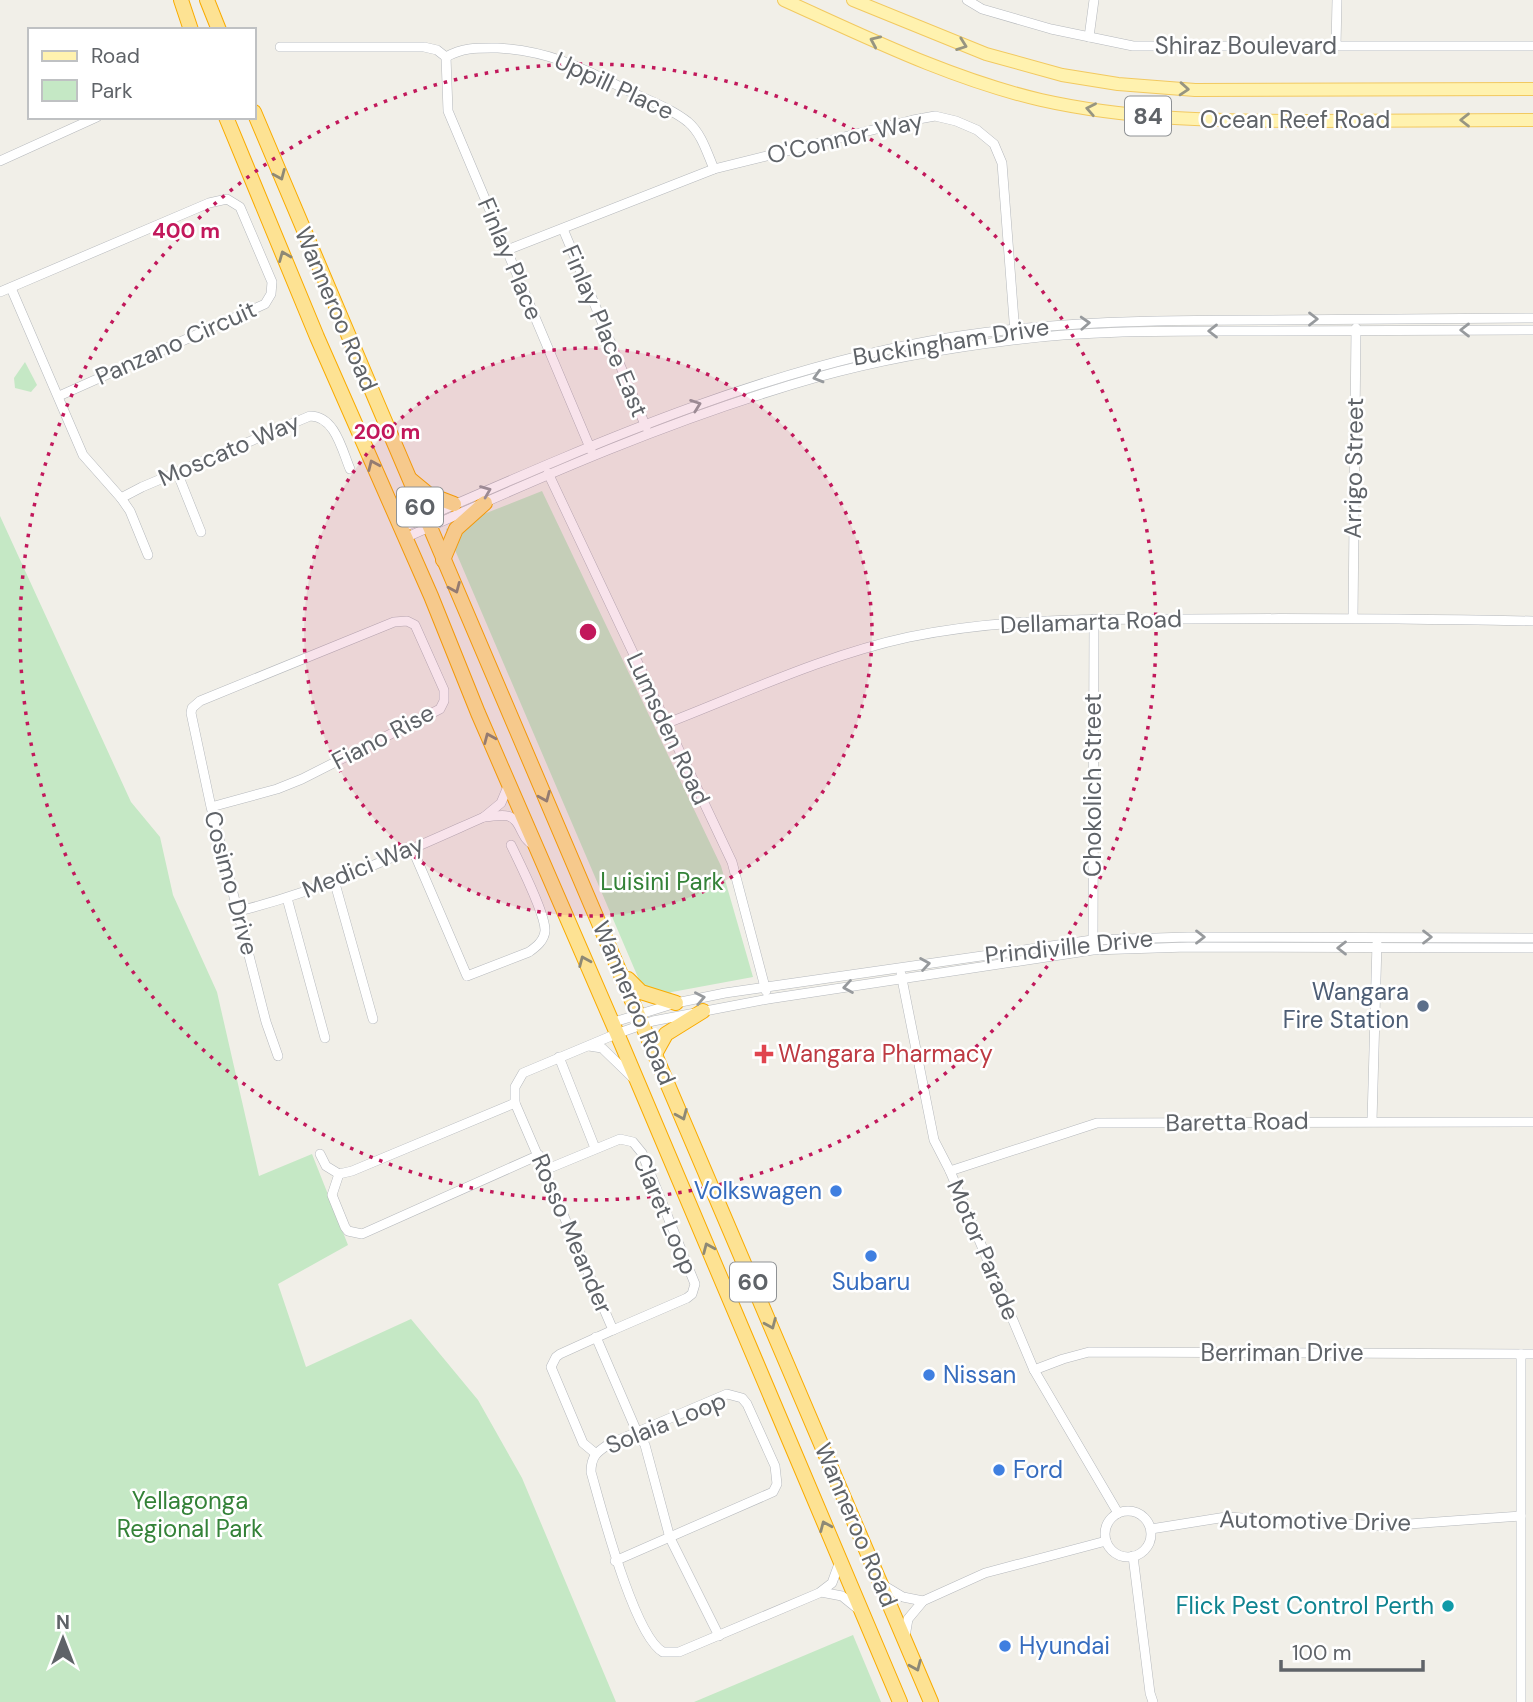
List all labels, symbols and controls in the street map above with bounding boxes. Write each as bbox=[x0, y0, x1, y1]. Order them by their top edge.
legend bbox=[28, 28, 256, 119]
street label: Shiraz Boulevard bbox=[1155, 30, 1337, 61]
one-way arrow bbox=[870, 35, 882, 49]
one-way arrow bbox=[955, 36, 967, 50]
text: Road bbox=[91, 42, 140, 70]
street label: Uppill Place bbox=[550, 44, 679, 127]
text: Park bbox=[91, 77, 133, 105]
one-way arrow bbox=[1178, 81, 1189, 96]
road number: 84 bbox=[1125, 97, 1171, 136]
one-way arrow bbox=[1085, 103, 1097, 118]
street label: Ocean Reef Road bbox=[1200, 104, 1390, 135]
street label: O'Connor Way bbox=[764, 105, 926, 170]
one-way arrow bbox=[1459, 112, 1470, 128]
one-way arrow bbox=[272, 168, 286, 181]
street label: Finlay Place bbox=[471, 193, 550, 325]
text: 400 m bbox=[152, 217, 220, 245]
street label: Wanneroo Road bbox=[288, 222, 385, 396]
street label: Finlay Place East bbox=[555, 240, 656, 421]
one-way arrow bbox=[278, 251, 292, 263]
street label: Panzano Circuit bbox=[91, 293, 261, 392]
street label: Buckingham Drive bbox=[850, 311, 1051, 372]
one-way arrow bbox=[1308, 312, 1319, 327]
one-way arrow bbox=[1080, 315, 1091, 330]
one-way arrow bbox=[1459, 322, 1470, 338]
one-way arrow bbox=[1207, 323, 1218, 339]
one-way arrow bbox=[812, 369, 824, 384]
street label: Arrigo Street bbox=[1337, 397, 1370, 539]
one-way arrow bbox=[690, 399, 702, 413]
street label: Moscato Way bbox=[153, 406, 304, 493]
text: 200 m bbox=[354, 418, 420, 446]
one-way arrow bbox=[367, 460, 381, 472]
one-way arrow bbox=[479, 485, 491, 499]
road number: 60 bbox=[397, 488, 443, 526]
one-way arrow bbox=[447, 581, 461, 593]
street label: Dellamarta Road bbox=[1000, 603, 1182, 640]
centre of rings bbox=[576, 620, 600, 644]
street label: Lumsden Road bbox=[620, 648, 717, 810]
street label: Chokolich Street bbox=[1077, 693, 1108, 877]
street label: Fiano Rise bbox=[326, 697, 439, 776]
one-way arrow bbox=[483, 733, 497, 745]
one-way arrow bbox=[537, 789, 551, 802]
street label: Cosimo Drive bbox=[197, 807, 266, 958]
street label: Medici Way bbox=[297, 828, 428, 905]
park label: Luisini Park bbox=[600, 866, 724, 897]
street label: Wanneroo Road bbox=[586, 916, 683, 1090]
street label: Prindiville Drive bbox=[983, 922, 1155, 971]
one-way arrow bbox=[1195, 929, 1206, 945]
one-way arrow bbox=[1422, 930, 1433, 945]
one-way arrow bbox=[1337, 940, 1347, 956]
one-way arrow bbox=[578, 956, 592, 968]
one-way arrow bbox=[919, 957, 931, 972]
place label: Wangara Fire Station bbox=[1283, 976, 1409, 1035]
one-way arrow bbox=[842, 979, 854, 994]
one-way arrow bbox=[694, 991, 706, 1006]
marker: Wangara Fire Station bbox=[1415, 998, 1431, 1014]
place label: Wangara Pharmacy bbox=[778, 1038, 993, 1069]
marker: Wangara Pharmacy bbox=[756, 1046, 772, 1062]
street label: Baretta Road bbox=[1165, 1105, 1309, 1138]
one-way arrow bbox=[674, 1107, 688, 1120]
street label: Rosso Meander bbox=[525, 1149, 620, 1319]
street label: Claret Loop bbox=[626, 1149, 705, 1279]
place label: Volkswagen bbox=[694, 1175, 822, 1206]
street label: Motor Parade bbox=[940, 1175, 1027, 1325]
marker: Volkswagen bbox=[828, 1183, 844, 1199]
one-way arrow bbox=[702, 1243, 716, 1255]
marker: Subaru bbox=[863, 1248, 879, 1264]
road number: 60 bbox=[730, 1262, 776, 1302]
place label: Subaru bbox=[832, 1266, 910, 1297]
one-way arrow bbox=[763, 1317, 777, 1329]
street label: Berriman Drive bbox=[1200, 1337, 1364, 1368]
place label: Nissan bbox=[943, 1359, 1016, 1390]
marker: Nissan bbox=[921, 1367, 937, 1383]
street label: Solaia Loop bbox=[601, 1384, 731, 1461]
street label: Wanneroo Road bbox=[808, 1438, 905, 1612]
place label: Ford bbox=[1013, 1454, 1063, 1485]
marker: Ford bbox=[991, 1462, 1007, 1478]
park label: Yellagonga Regional Park bbox=[117, 1485, 263, 1544]
street label: Automotive Drive bbox=[1219, 1503, 1411, 1538]
one-way arrow bbox=[819, 1520, 833, 1533]
place label: Flick Pest Control Perth bbox=[1176, 1590, 1434, 1621]
marker: Flick Pest Control Perth bbox=[1440, 1598, 1456, 1614]
north arrow bbox=[28, 1604, 98, 1674]
text: N bbox=[56, 1610, 70, 1635]
scale bar bbox=[1281, 1628, 1423, 1672]
place label: Hyundai bbox=[1019, 1630, 1110, 1661]
marker: Hyundai bbox=[997, 1638, 1013, 1654]
text: 100 m bbox=[1292, 1639, 1352, 1667]
one-way arrow bbox=[907, 1659, 921, 1671]

